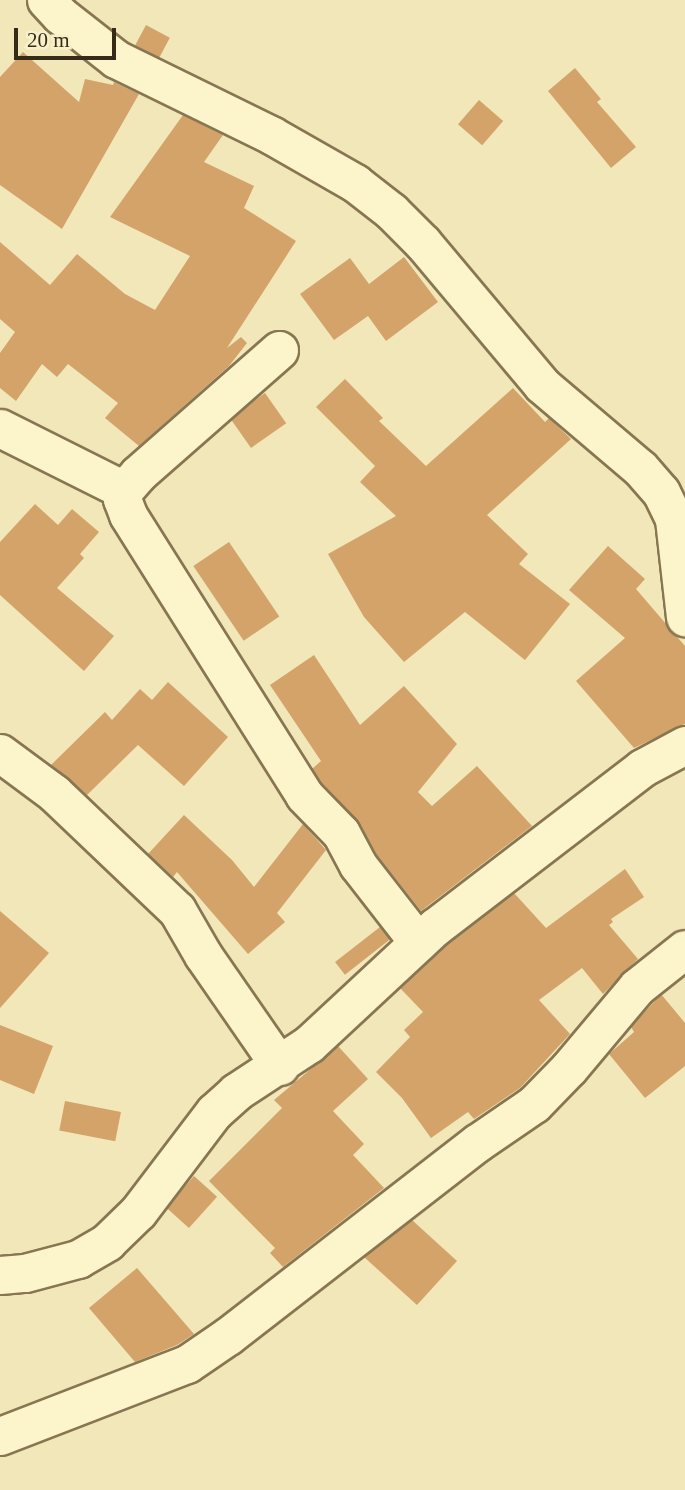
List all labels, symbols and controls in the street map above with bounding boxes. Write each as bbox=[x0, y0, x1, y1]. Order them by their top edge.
scale bar bbox=[18, 14, 119, 58]
text: 20 m bbox=[27, 28, 70, 52]

